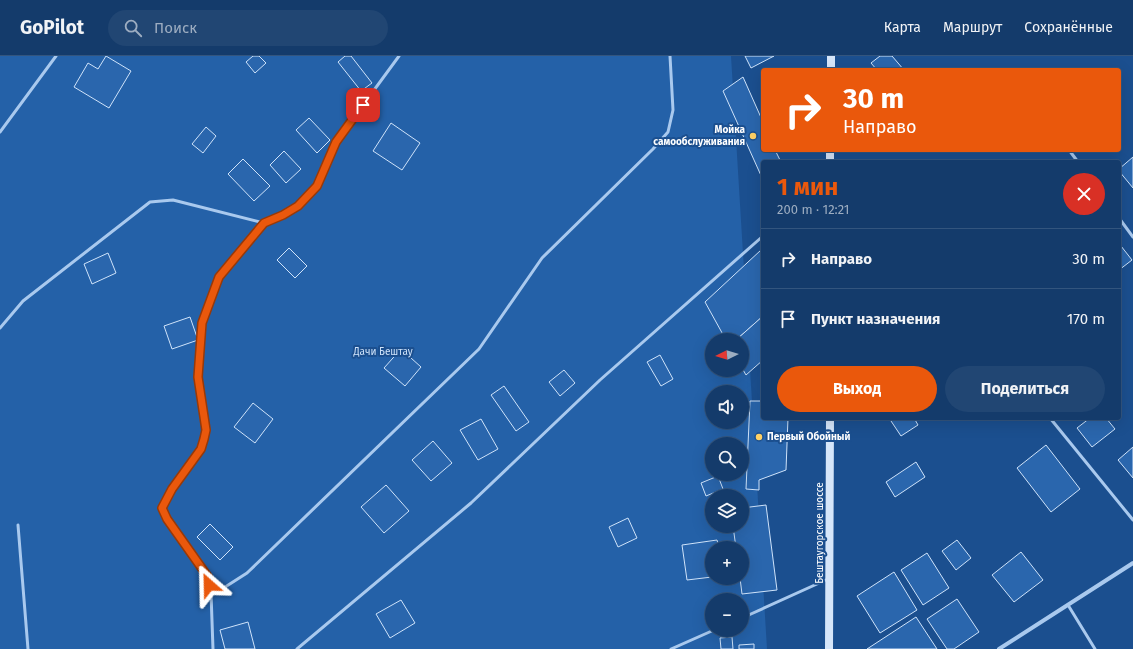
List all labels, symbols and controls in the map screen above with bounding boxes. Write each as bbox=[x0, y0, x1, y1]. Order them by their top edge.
search box bbox=[108, 10, 388, 46]
text: GoPilot bbox=[20, 16, 84, 39]
icon: search bbox=[122, 17, 144, 39]
text: Поиск bbox=[154, 19, 197, 37]
text: Карта bbox=[884, 19, 921, 36]
text: Маршрут bbox=[943, 19, 1002, 36]
text: Сохранённые bbox=[1024, 19, 1113, 36]
text: 30 m bbox=[843, 82, 904, 115]
icon: right bbox=[777, 84, 829, 136]
pin bbox=[346, 88, 380, 122]
icon: arrive bbox=[352, 94, 374, 116]
text: Направо bbox=[843, 116, 917, 138]
place label: Мойка самообслуживания bbox=[653, 124, 746, 148]
marker: Мойка самообслуживания bbox=[748, 131, 758, 141]
text: 1 мин bbox=[777, 173, 838, 201]
button: close bbox=[1063, 173, 1105, 215]
text: 200 m · 12:21 bbox=[777, 202, 849, 217]
icon: right bbox=[777, 248, 799, 270]
text: Направо bbox=[811, 250, 872, 268]
text: 30 m bbox=[1072, 250, 1105, 268]
icon: arrive bbox=[777, 308, 799, 330]
text: Пункт назначения bbox=[811, 310, 940, 328]
text: 170 m bbox=[1067, 310, 1105, 328]
north arrow bbox=[705, 333, 749, 377]
map controls bbox=[705, 333, 749, 637]
park label: Дачи Бештау bbox=[352, 346, 413, 358]
button: Выход bbox=[777, 366, 937, 412]
button: Поделиться bbox=[945, 366, 1105, 412]
button: sound bbox=[705, 385, 749, 429]
place label: Первый Обойный bbox=[767, 431, 850, 443]
marker: Первый Обойный bbox=[754, 432, 764, 442]
button: search bbox=[705, 437, 749, 481]
street label: Бештаугорское шоссе bbox=[814, 482, 826, 584]
button: layers bbox=[705, 489, 749, 533]
button: + bbox=[705, 541, 749, 585]
position arrow bbox=[188, 564, 230, 606]
button: − bbox=[705, 593, 749, 637]

